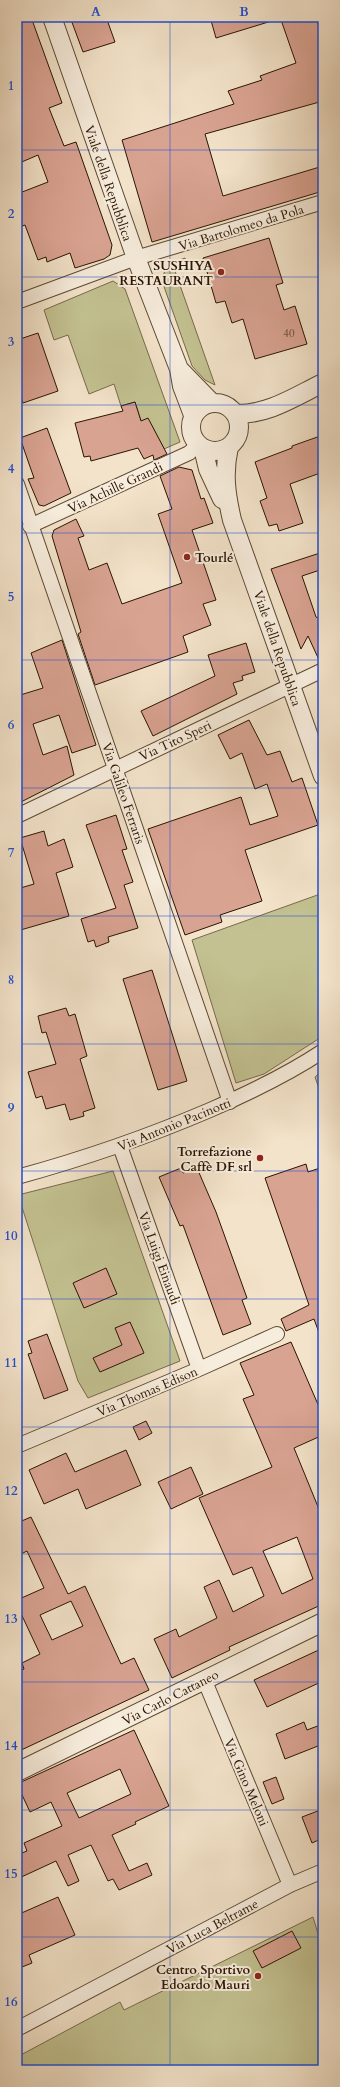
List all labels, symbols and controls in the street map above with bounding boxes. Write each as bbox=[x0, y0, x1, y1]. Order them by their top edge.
text: A bbox=[91, 3, 101, 21]
text: B bbox=[239, 3, 249, 21]
text: 1 bbox=[8, 77, 14, 95]
street label: Viale della Repubblica bbox=[80, 123, 136, 244]
street label: Via Bartolomeo da Pola bbox=[176, 200, 306, 256]
text: 2 bbox=[8, 205, 15, 223]
place label: SUSHIYA RESTAURANT bbox=[119, 257, 213, 290]
marker: SUSHIYA RESTAURANT bbox=[216, 267, 226, 277]
house number: 40 bbox=[283, 326, 295, 341]
text: 3 bbox=[8, 333, 15, 351]
street label: Via Achille Grandi bbox=[65, 458, 166, 518]
text: 4 bbox=[8, 460, 15, 478]
place label: Tourlé bbox=[195, 549, 234, 567]
marker: Tourlé bbox=[182, 552, 192, 562]
text: 5 bbox=[8, 588, 14, 606]
street label: Viale della Repubblica bbox=[249, 588, 305, 709]
text: 6 bbox=[8, 716, 15, 734]
street label: Via Tito Speri bbox=[136, 716, 215, 766]
street label: Via Galileo Ferraris bbox=[97, 740, 149, 846]
text: 7 bbox=[8, 844, 15, 862]
text: 8 bbox=[8, 971, 14, 989]
street label: Via Antonio Pacinotti bbox=[115, 1094, 234, 1156]
text: 9 bbox=[8, 1099, 15, 1117]
place label: Torrefazione Caffè DF srl bbox=[177, 1143, 252, 1176]
marker: Torrefazione Caffè DF srl bbox=[255, 1153, 265, 1163]
street label: Via Luigi Einaudi bbox=[134, 1209, 184, 1308]
text: 10 bbox=[4, 1227, 18, 1245]
text: 11 bbox=[4, 1354, 18, 1372]
street label: Via Thomas Edison bbox=[94, 1362, 201, 1421]
text: 12 bbox=[4, 1482, 18, 1500]
text: 13 bbox=[4, 1610, 18, 1628]
street label: Via Carlo Cattaneo bbox=[119, 1666, 222, 1730]
street label: Via Gino Meloni bbox=[219, 1736, 273, 1829]
text: 14 bbox=[4, 1737, 18, 1755]
text: 15 bbox=[4, 1865, 18, 1883]
street label: Via Luca Beltrame bbox=[163, 1895, 262, 1959]
place label: Centro Sportivo Edoardo Mauri bbox=[156, 1961, 250, 1994]
marker: Centro Sportivo Edoardo Mauri bbox=[253, 1971, 263, 1981]
text: 16 bbox=[4, 1993, 18, 2011]

